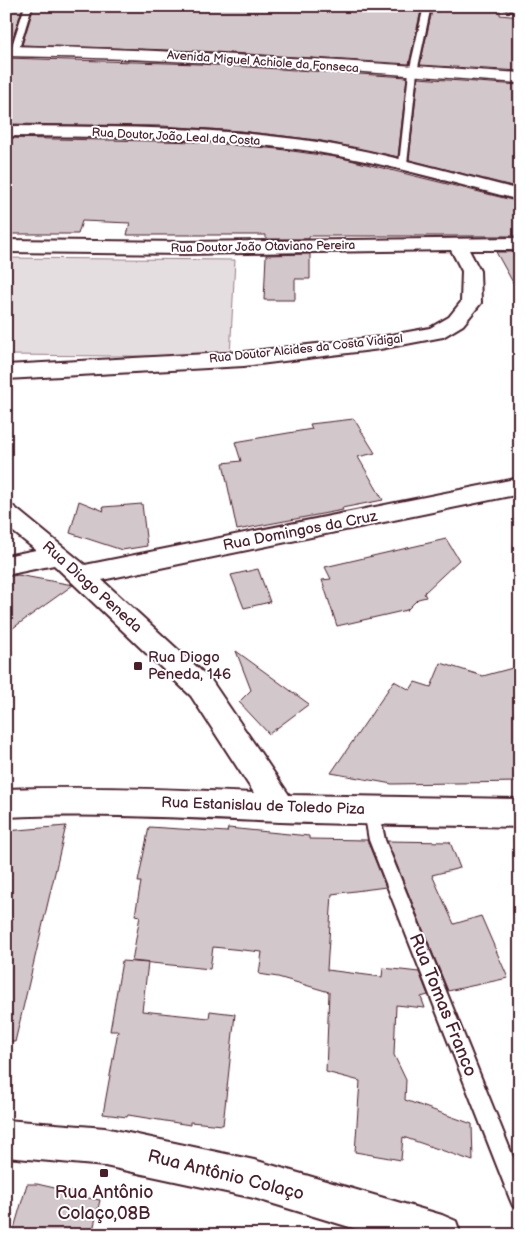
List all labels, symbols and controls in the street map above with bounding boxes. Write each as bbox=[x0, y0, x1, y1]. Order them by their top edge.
street label: Avenida Miguel Achiole da Fonseca bbox=[167, 48, 360, 76]
street label: Rua Doutor João Leal da Costa bbox=[91, 125, 261, 149]
street label: Rua Doutor João Otaviano Pereira bbox=[171, 238, 356, 256]
street label: Rua Doutor Alcides da Costa Vidigal bbox=[208, 331, 404, 367]
street label: Rua Domingos da Cruz bbox=[221, 507, 379, 555]
street label: Rua Diogo Peneda bbox=[38, 537, 146, 637]
place label: Rua Diogo Peneda, 146 bbox=[148, 648, 231, 684]
marker: Rua Diogo Peneda, 146 bbox=[132, 660, 144, 672]
street label: Rua Estanislau de Toledo Piza bbox=[161, 793, 365, 819]
street label: Rua Tomas Franco bbox=[405, 930, 481, 1080]
street label: Rua Antônio Colaço bbox=[146, 1145, 306, 1205]
marker: Rua Antônio Colaço,08B bbox=[98, 1167, 110, 1179]
place label: Rua Antônio Colaço,08B bbox=[55, 1182, 153, 1224]

